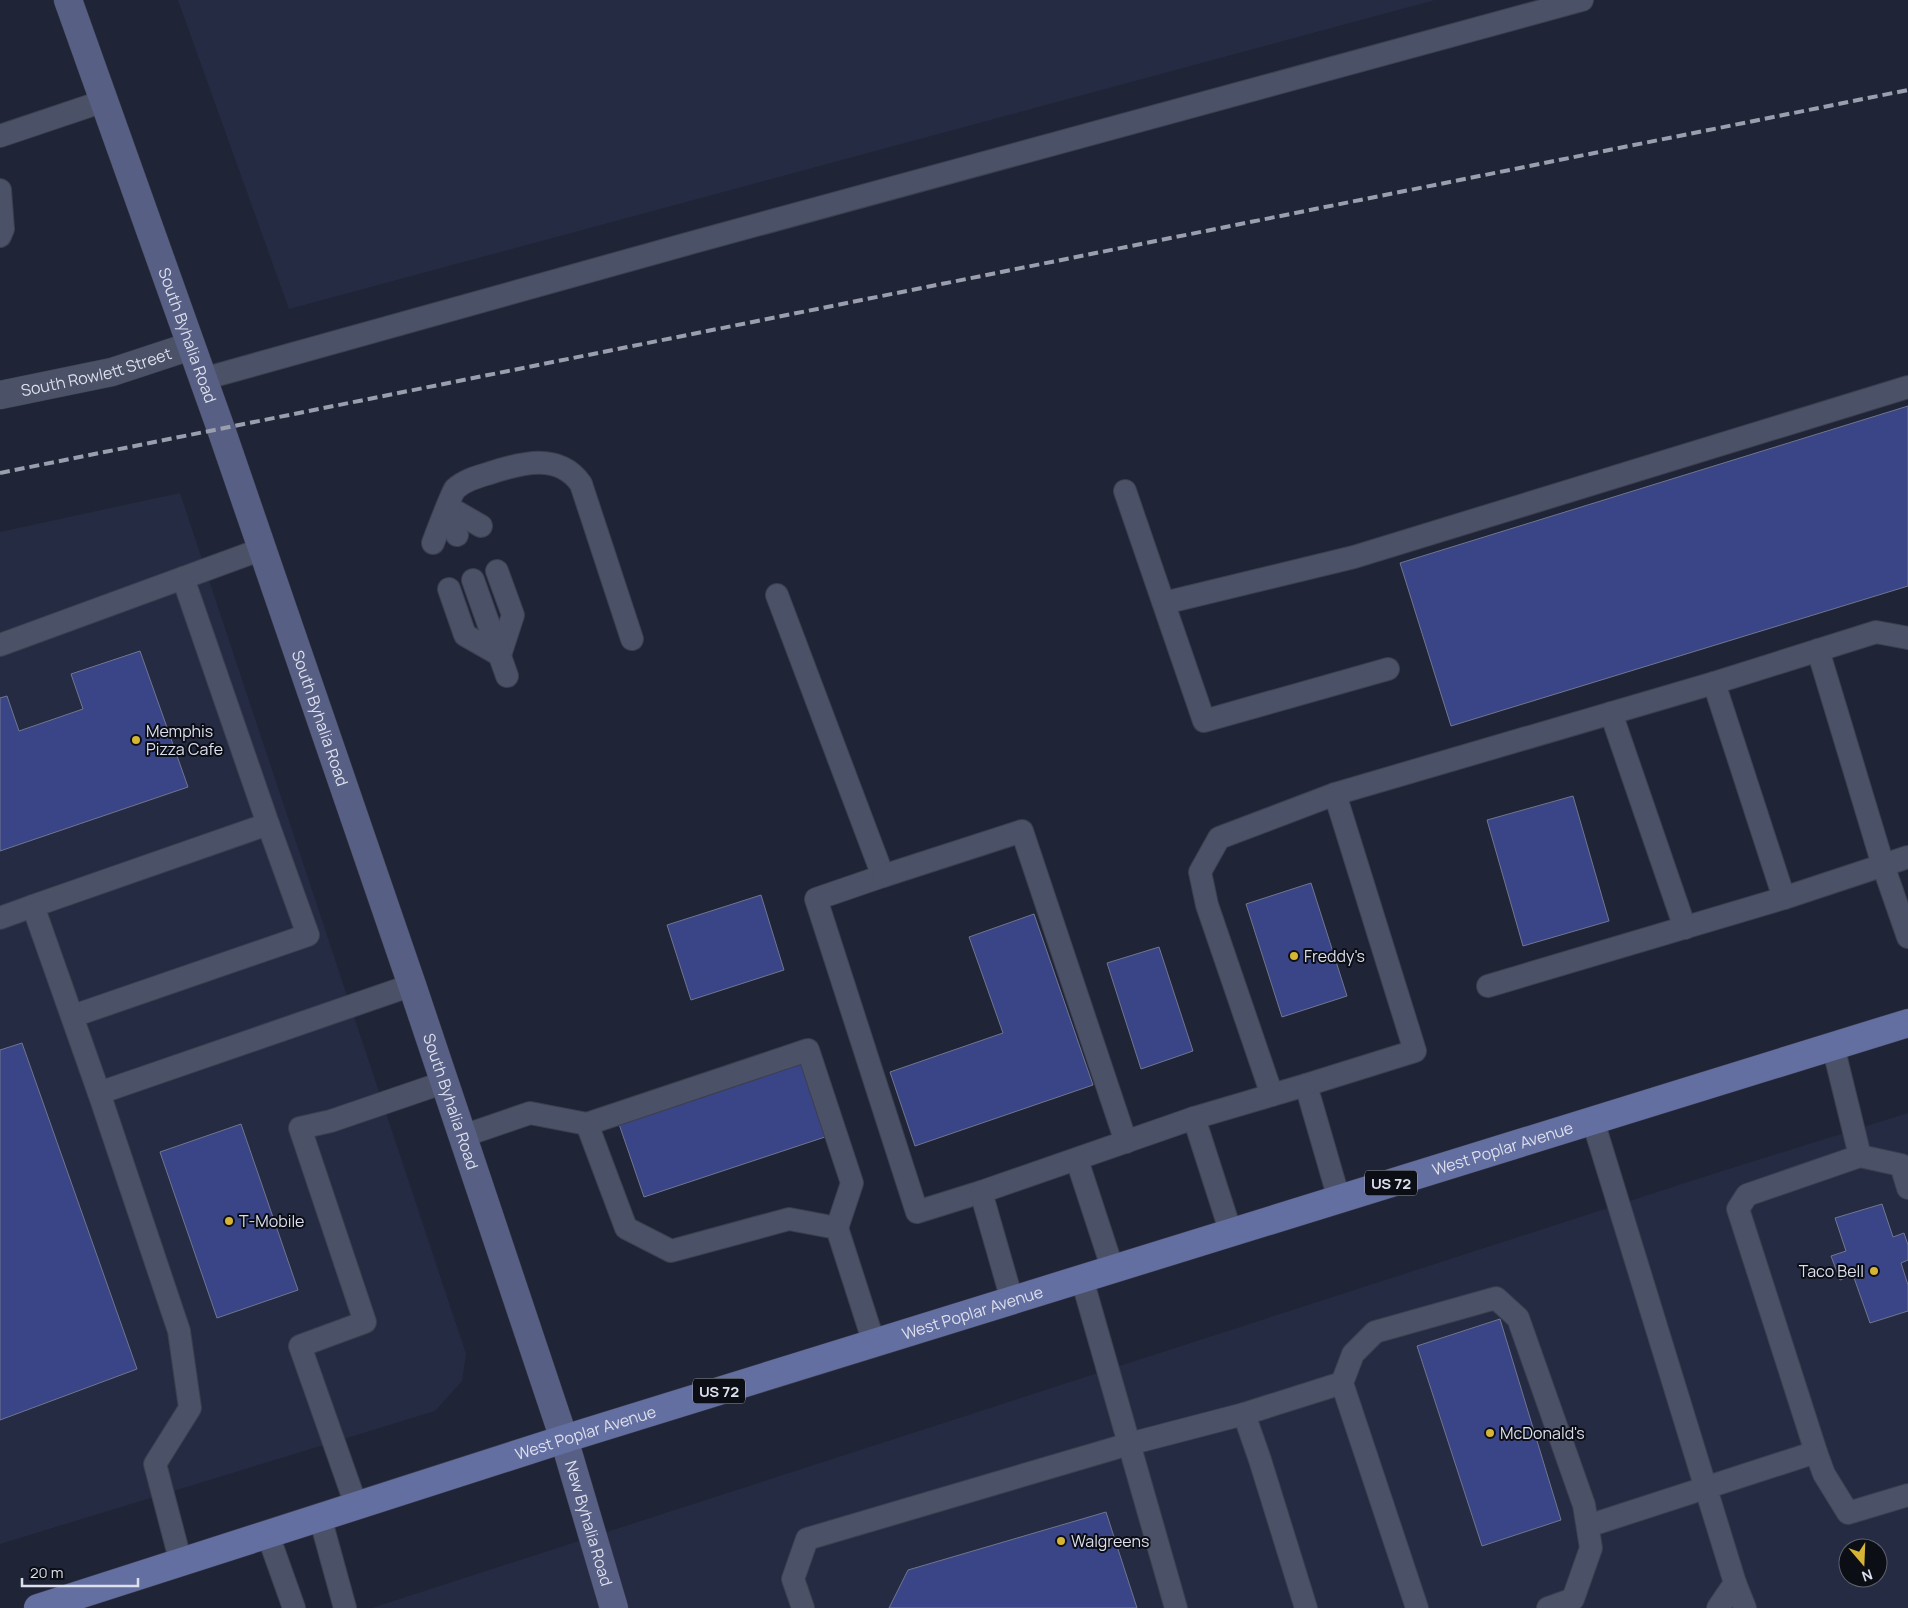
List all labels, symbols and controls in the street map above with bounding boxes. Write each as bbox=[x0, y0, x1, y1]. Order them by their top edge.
street label: South Byhalia Road bbox=[153, 265, 222, 406]
street label: South Rowlett Street bbox=[19, 342, 174, 401]
street label: South Byhalia Road bbox=[287, 647, 354, 789]
place label: Memphis Pizza Cafe bbox=[146, 720, 223, 760]
marker: Memphis Pizza Cafe bbox=[130, 734, 142, 746]
place label: Freddy's bbox=[1304, 945, 1365, 967]
marker: Freddy's bbox=[1288, 950, 1300, 962]
street label: South Byhalia Road bbox=[418, 1030, 484, 1172]
street label: West Poplar Avenue bbox=[1429, 1116, 1576, 1181]
road number: US 72 bbox=[1365, 1170, 1417, 1196]
place label: T-Mobile bbox=[239, 1210, 304, 1232]
marker: T-Mobile bbox=[223, 1215, 235, 1227]
place label: Taco Bell bbox=[1799, 1260, 1864, 1282]
marker: Taco Bell bbox=[1868, 1265, 1880, 1277]
street label: West Poplar Avenue bbox=[899, 1280, 1046, 1345]
road number: US 72 bbox=[693, 1378, 745, 1404]
street label: West Poplar Avenue bbox=[512, 1400, 659, 1465]
place label: McDonald's bbox=[1500, 1422, 1585, 1444]
marker: McDonald's bbox=[1484, 1427, 1496, 1439]
street label: New Byhalia Road bbox=[560, 1458, 618, 1589]
place label: Walgreens bbox=[1071, 1530, 1149, 1552]
marker: Walgreens bbox=[1055, 1535, 1067, 1547]
north arrow bbox=[1838, 1538, 1888, 1588]
scale bar bbox=[22, 1556, 139, 1588]
text: 20 m bbox=[30, 1562, 63, 1583]
text: N bbox=[1860, 1565, 1875, 1586]

